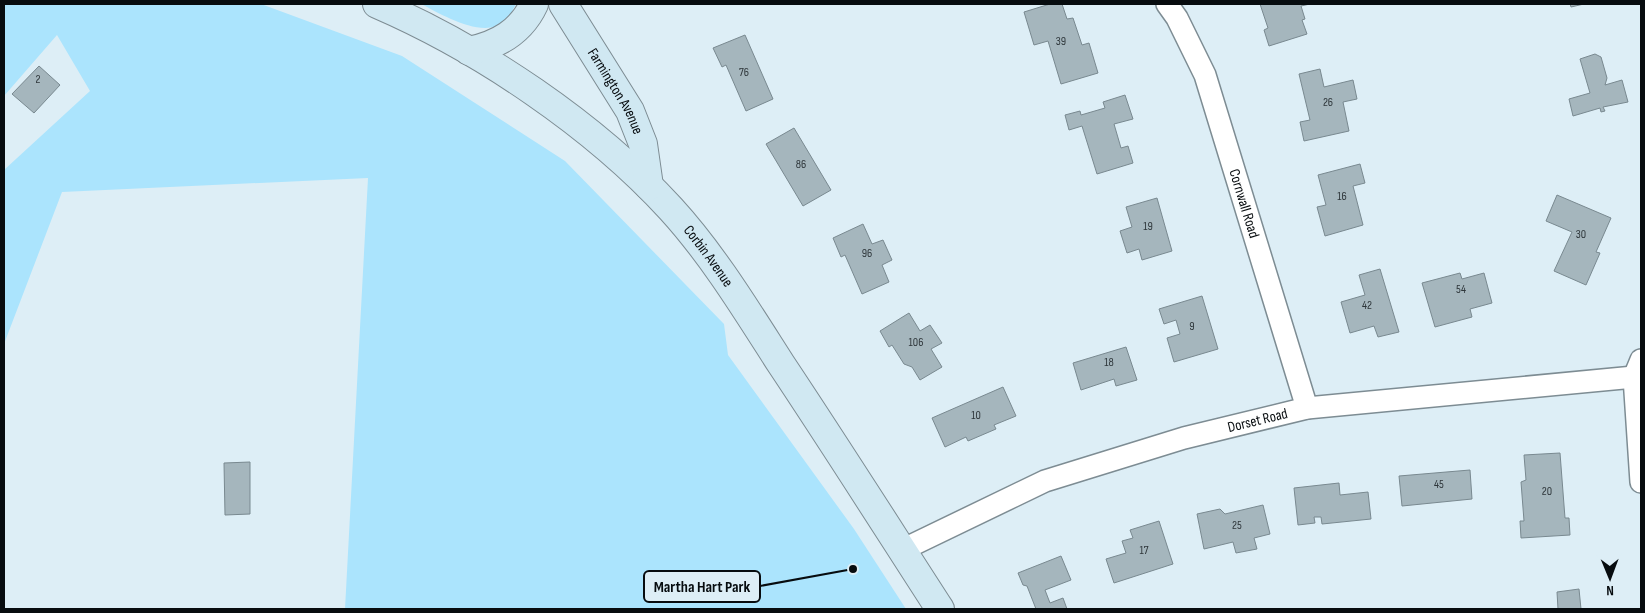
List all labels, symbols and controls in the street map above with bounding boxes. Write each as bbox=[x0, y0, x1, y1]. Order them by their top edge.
house number: 39 bbox=[1056, 34, 1066, 49]
street label: Farmington Avenue bbox=[583, 45, 648, 137]
house number: 76 bbox=[739, 65, 749, 80]
house number: 2 bbox=[36, 72, 41, 87]
house number: 26 bbox=[1323, 95, 1333, 110]
house number: 86 bbox=[796, 157, 806, 172]
street label: Cornwall Road bbox=[1225, 167, 1264, 240]
house number: 16 bbox=[1337, 189, 1347, 204]
house number: 19 bbox=[1143, 219, 1153, 234]
street label: Corbin Avenue bbox=[679, 221, 738, 291]
house number: 30 bbox=[1576, 227, 1586, 242]
house number: 96 bbox=[862, 246, 872, 261]
house number: 54 bbox=[1456, 282, 1466, 297]
house number: 42 bbox=[1362, 298, 1372, 313]
house number: 9 bbox=[1189, 319, 1195, 334]
house number: 106 bbox=[909, 335, 923, 350]
house number: 18 bbox=[1104, 355, 1114, 370]
street label: Dorset Road bbox=[1226, 404, 1290, 437]
house number: 10 bbox=[971, 408, 981, 423]
house number: 45 bbox=[1434, 477, 1444, 492]
house number: 20 bbox=[1542, 484, 1552, 499]
house number: 25 bbox=[1232, 518, 1242, 533]
house number: 17 bbox=[1140, 543, 1149, 558]
north arrow bbox=[1585, 553, 1635, 603]
callout: Martha Hart Park bbox=[644, 571, 760, 602]
text: Martha Hart Park bbox=[654, 578, 751, 597]
text: N bbox=[1606, 582, 1614, 599]

